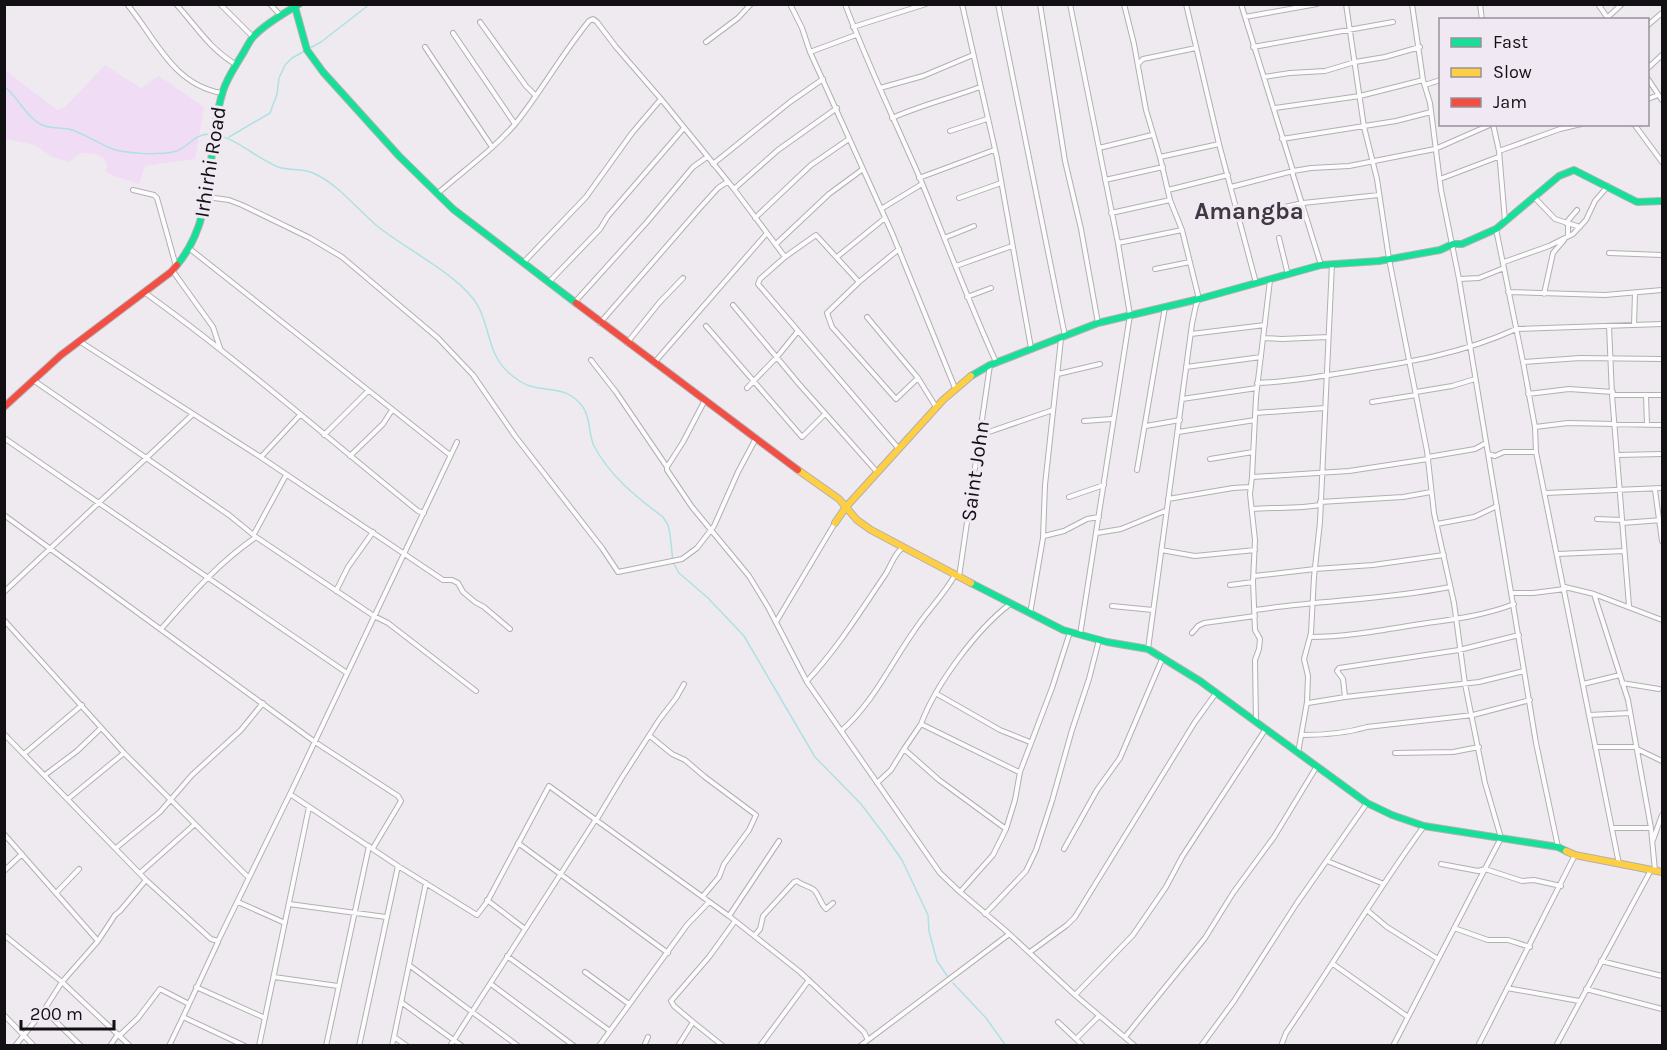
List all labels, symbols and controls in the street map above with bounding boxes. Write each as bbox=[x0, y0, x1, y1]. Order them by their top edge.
legend bbox=[1439, 18, 1649, 126]
text: Fast bbox=[1493, 31, 1528, 53]
text: Slow bbox=[1493, 61, 1532, 83]
text: Jam bbox=[1493, 91, 1527, 113]
street label: Irhirhi Road bbox=[189, 105, 231, 219]
district label: Amangba bbox=[1194, 197, 1304, 225]
street label: Saint John bbox=[956, 419, 994, 523]
scale bar bbox=[21, 993, 114, 1031]
text: 200 m bbox=[30, 1003, 83, 1025]

